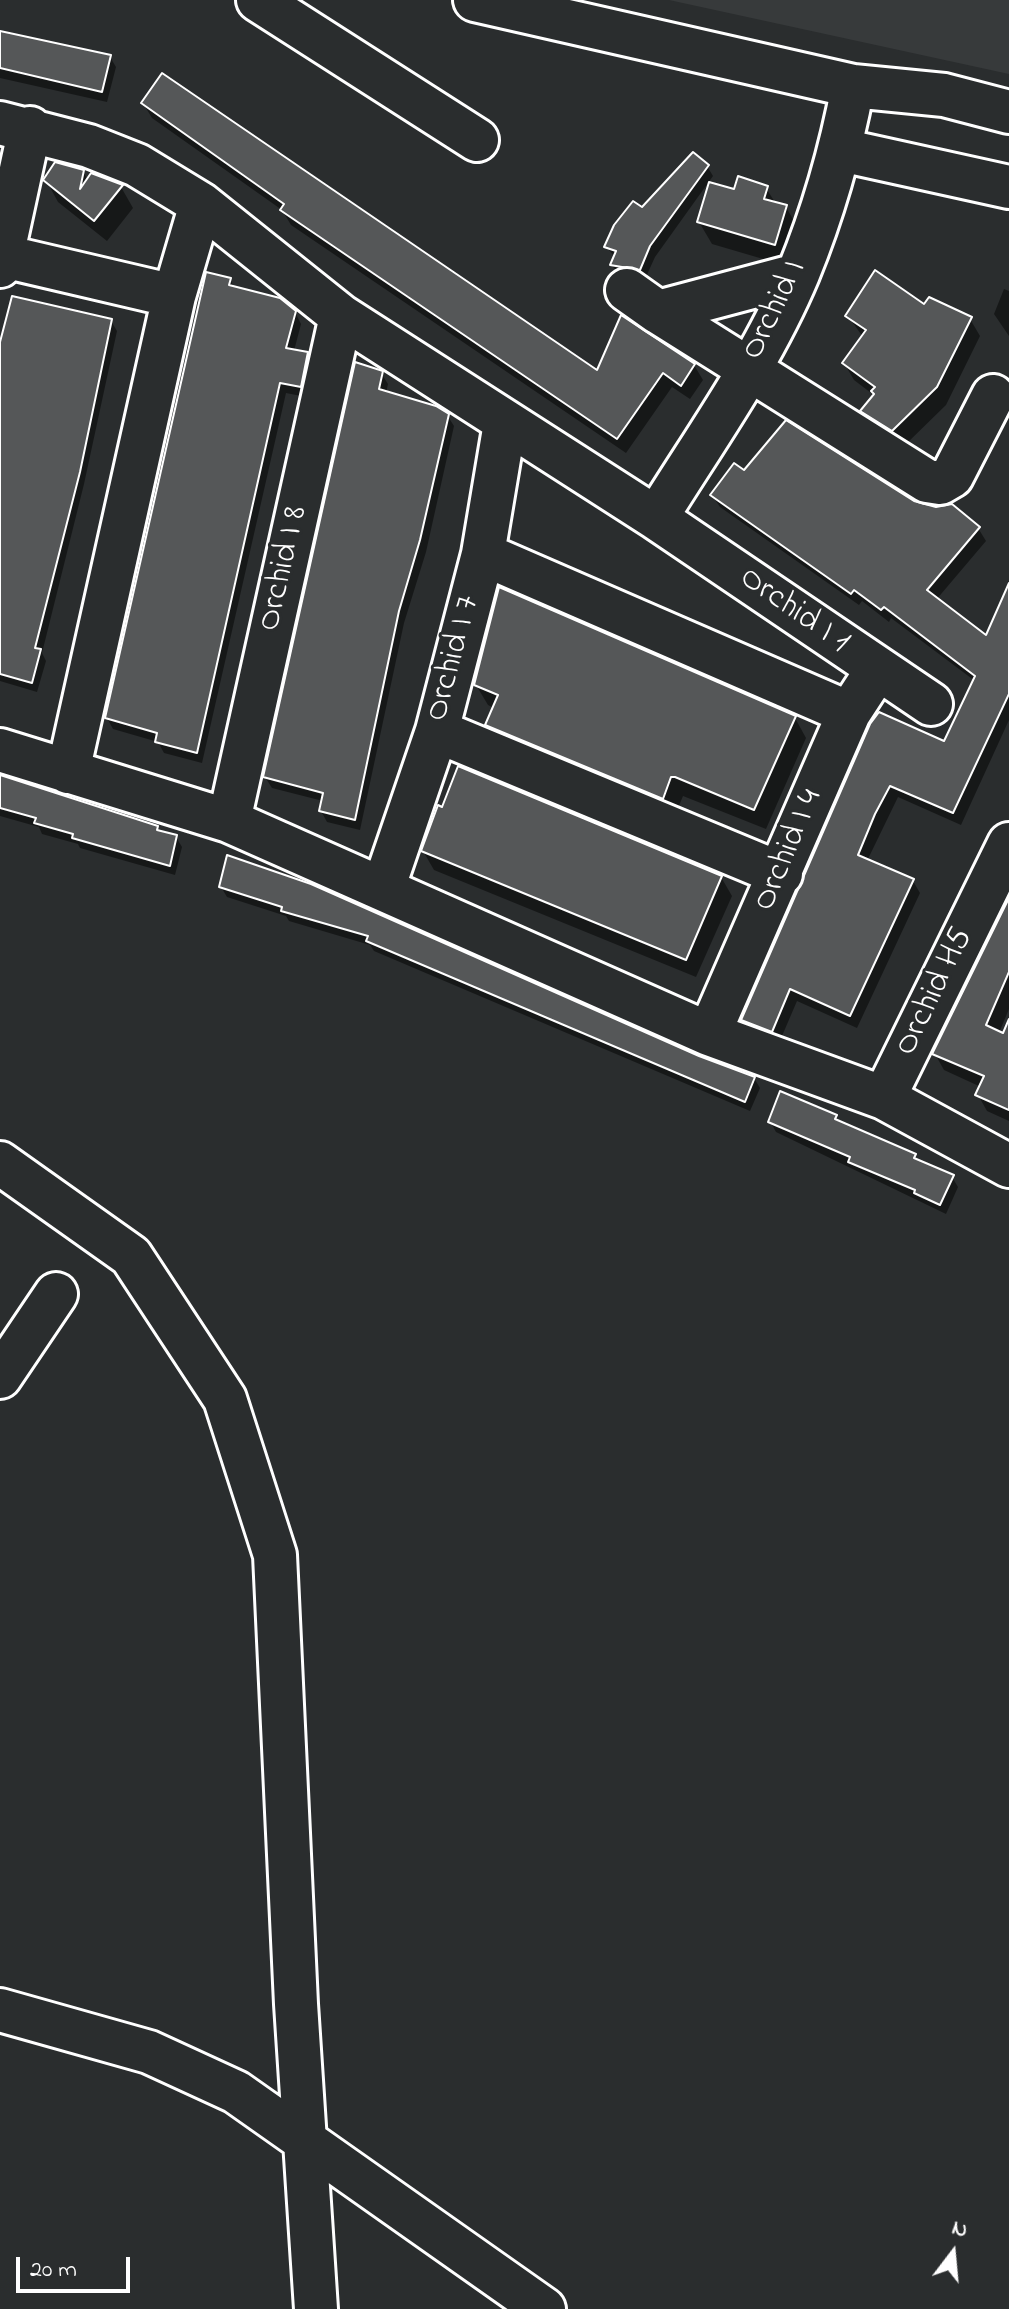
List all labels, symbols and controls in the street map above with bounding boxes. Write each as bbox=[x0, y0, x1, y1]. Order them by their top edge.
street label: Orchid I bbox=[734, 254, 818, 368]
street label: Orchid I 8 bbox=[251, 502, 319, 636]
street label: Orchid I 1 bbox=[730, 559, 856, 665]
street label: Orchid I 7 bbox=[419, 592, 491, 726]
street label: Orchid I 4 bbox=[746, 784, 834, 918]
street label: Orchid H5 bbox=[888, 922, 984, 1064]
text: N bbox=[948, 2212, 971, 2247]
north arrow bbox=[913, 2213, 993, 2293]
scale bar bbox=[20, 2241, 134, 2291]
text: 20 m bbox=[30, 2253, 77, 2288]

